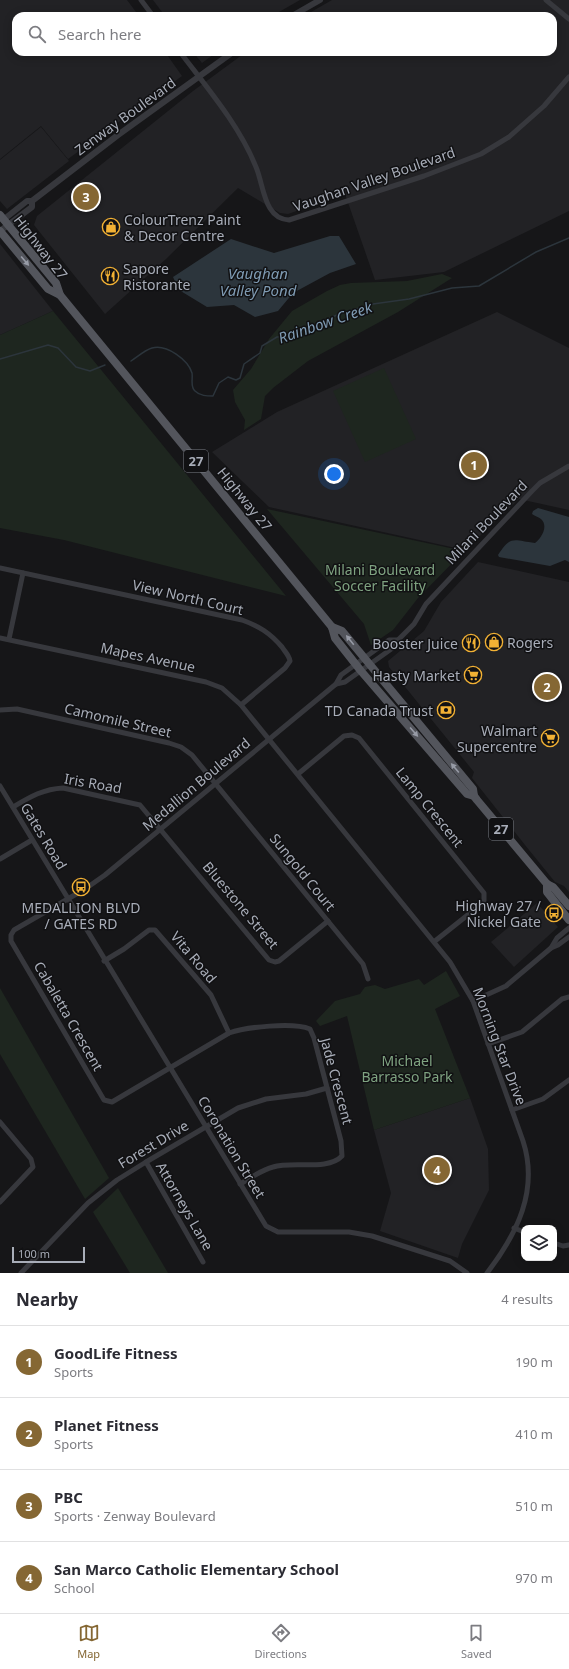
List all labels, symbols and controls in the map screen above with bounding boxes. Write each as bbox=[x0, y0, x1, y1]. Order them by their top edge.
search box bbox=[12, 12, 557, 56]
icon: search bbox=[26, 23, 48, 45]
text: Search here bbox=[58, 24, 141, 44]
street label: Zenway Boulevard bbox=[71, 73, 179, 159]
street label: Vaughan Valley Boulevard bbox=[290, 142, 458, 216]
pin: 3 bbox=[73, 182, 99, 212]
place label: ColourTrenz Paint & Decor Centre bbox=[124, 210, 241, 245]
street label: Highway 27 bbox=[10, 211, 72, 283]
shop icon: ColourTrenz Paint & Decor Centre bbox=[101, 217, 121, 237]
one-way arrow bbox=[20, 255, 29, 266]
place label: Sapore Ristorante bbox=[123, 259, 191, 294]
water label: Vaughan Valley Pond bbox=[220, 263, 297, 300]
restaurant icon: Sapore Ristorante bbox=[100, 266, 120, 286]
water label: Rainbow Creek bbox=[275, 296, 375, 347]
road number: 27 bbox=[184, 450, 208, 472]
pin: 1 bbox=[461, 450, 487, 480]
street label: Highway 27 bbox=[213, 463, 277, 535]
your location bbox=[324, 464, 344, 484]
street label: Milani Boulevard bbox=[441, 476, 531, 568]
park label: Milani Boulevard Soccer Facility bbox=[325, 560, 435, 595]
street label: View North Court bbox=[131, 575, 245, 619]
shop icon: Rogers bbox=[484, 632, 504, 652]
restaurant icon: Booster Juice bbox=[461, 633, 481, 653]
place label: Rogers bbox=[507, 633, 553, 652]
one-way arrow bbox=[345, 634, 354, 645]
place label: Booster Juice bbox=[372, 634, 458, 653]
street label: Mapes Avenue bbox=[99, 638, 197, 676]
supermarket icon: Hasty Market bbox=[463, 665, 483, 685]
place label: Hasty Market bbox=[372, 666, 460, 685]
pin: 2 bbox=[534, 672, 560, 702]
street label: Camomile Street bbox=[63, 698, 173, 742]
bank icon: TD Canada Trust bbox=[436, 700, 456, 720]
place label: TD Canada Trust bbox=[325, 701, 433, 720]
place label: Walmart Supercentre bbox=[457, 721, 537, 756]
one-way arrow bbox=[409, 727, 418, 737]
supermarket icon: Walmart Supercentre bbox=[540, 728, 560, 748]
street label: Medallion Boulevard bbox=[138, 733, 254, 835]
street label: Lamp Crescent bbox=[392, 763, 468, 851]
one-way arrow bbox=[451, 763, 460, 773]
street label: Iris Road bbox=[63, 769, 123, 797]
street label: Gates Road bbox=[17, 799, 71, 873]
road number: 27 bbox=[489, 818, 513, 840]
street label: Sungold Court bbox=[266, 829, 340, 915]
street label: Bluestone Street bbox=[199, 857, 283, 953]
bus stop icon: MEDALLION BLVD / GATES RD bbox=[71, 877, 91, 897]
place label: Highway 27 / Nickel Gate bbox=[455, 896, 542, 931]
place label: MEDALLION BLVD / GATES RD bbox=[22, 898, 140, 933]
bus stop icon: Highway 27 / Nickel Gate bbox=[544, 903, 564, 923]
street label: Vita Road bbox=[167, 927, 221, 987]
street label: Cabaletta Crescent bbox=[30, 958, 108, 1074]
street label: Morning Star Drive bbox=[469, 984, 531, 1108]
street label: Jade Crescent bbox=[316, 1034, 358, 1126]
park label: Michael Barrasso Park bbox=[361, 1051, 453, 1086]
street label: Coronation Street bbox=[194, 1092, 270, 1202]
street label: Forest Drive bbox=[114, 1115, 192, 1173]
pin: 4 bbox=[424, 1155, 450, 1185]
street label: Attorneys Lane bbox=[152, 1158, 218, 1254]
map controls bbox=[521, 1225, 557, 1261]
button: layers bbox=[521, 1225, 557, 1261]
scale bar bbox=[12, 1245, 85, 1264]
text: 100 m bbox=[18, 1246, 50, 1261]
text: Nearby bbox=[16, 1288, 78, 1311]
text: 4 results bbox=[501, 1290, 553, 1308]
text: GoodLife Fitness bbox=[54, 1343, 178, 1363]
text: 1 bbox=[25, 1353, 33, 1371]
text: 190 m bbox=[515, 1353, 553, 1371]
text: Sports bbox=[54, 1363, 93, 1381]
text: Planet Fitness bbox=[54, 1415, 159, 1435]
text: 2 bbox=[25, 1425, 33, 1443]
text: 410 m bbox=[515, 1425, 553, 1443]
text: Sports bbox=[54, 1435, 93, 1453]
text: PBC bbox=[54, 1487, 83, 1507]
text: 3 bbox=[25, 1497, 33, 1515]
text: 510 m bbox=[515, 1497, 553, 1515]
text: Sports · Zenway Boulevard bbox=[54, 1507, 216, 1525]
text: San Marco Catholic Elementary School bbox=[54, 1559, 339, 1579]
text: 4 bbox=[25, 1569, 33, 1587]
text: 970 m bbox=[515, 1569, 553, 1587]
text: School bbox=[54, 1579, 95, 1597]
tab: Map bbox=[77, 1622, 100, 1661]
tab: Directions bbox=[254, 1622, 307, 1661]
tab: Saved bbox=[461, 1622, 492, 1661]

